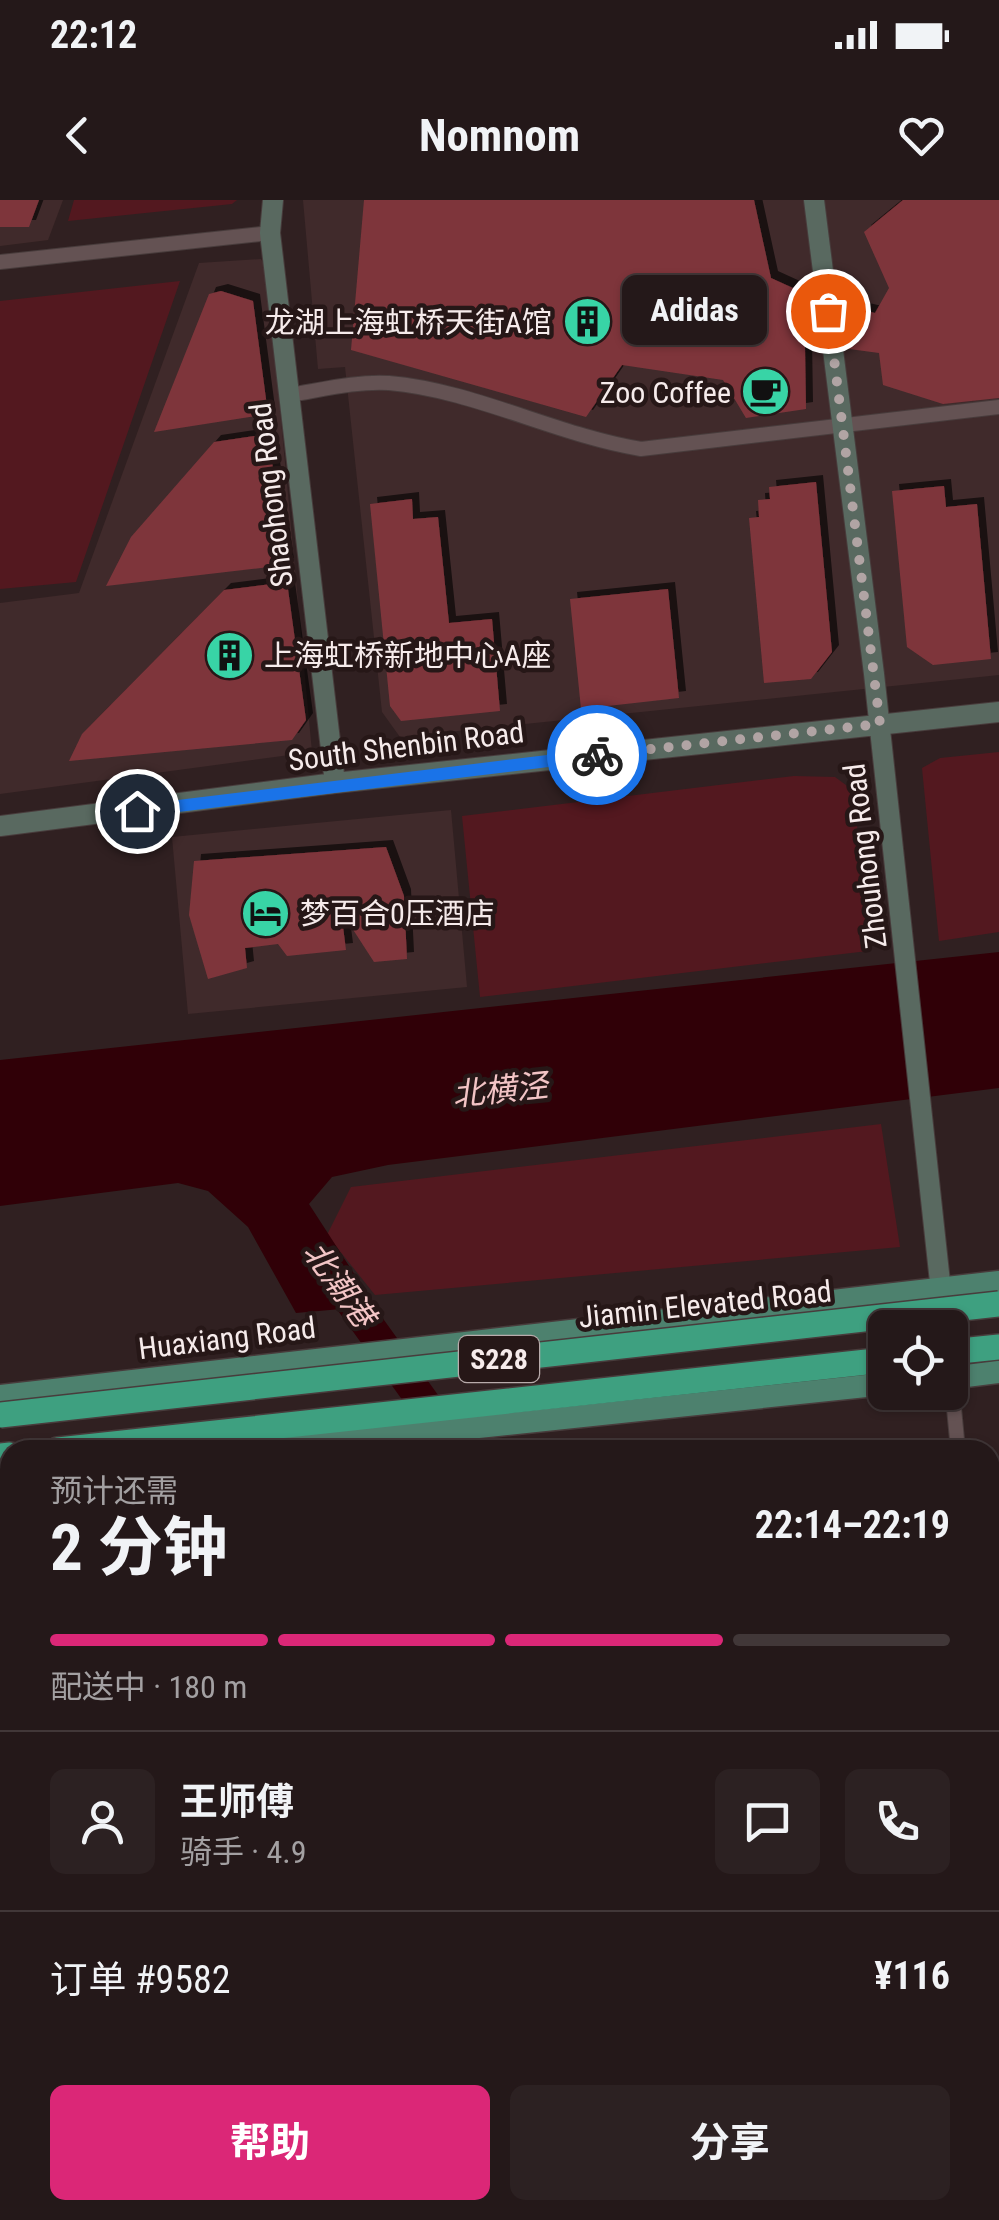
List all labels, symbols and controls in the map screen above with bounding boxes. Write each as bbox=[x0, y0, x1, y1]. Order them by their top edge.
text: 22:12 bbox=[50, 13, 137, 57]
icon: back bbox=[50, 108, 105, 163]
icon: heart bbox=[894, 108, 949, 163]
text: Nomnom bbox=[419, 109, 580, 162]
pin bbox=[786, 269, 871, 354]
callout: Adidas bbox=[623, 276, 768, 346]
icon: bag bbox=[801, 284, 856, 339]
text: Adidas bbox=[650, 291, 739, 329]
building icon: 龙湖上海虹桥天街A馆 bbox=[561, 296, 613, 348]
place label: 龙湖上海虹桥天街A馆 bbox=[265, 305, 552, 340]
cafe icon: Zoo Coffee bbox=[740, 366, 792, 418]
place label: Zoo Coffee bbox=[600, 375, 731, 410]
street label: Shaohong Road bbox=[242, 401, 300, 589]
building icon: 上海虹桥新地中心A座 bbox=[203, 629, 255, 681]
place label: 上海虹桥新地中心A座 bbox=[264, 638, 551, 673]
courier bbox=[547, 705, 647, 805]
street label: South Shenbin Road bbox=[286, 714, 526, 778]
icon: bike bbox=[570, 728, 625, 783]
street label: Zhouhong Road bbox=[836, 762, 894, 950]
pin bbox=[95, 769, 180, 854]
icon: home bbox=[110, 784, 165, 839]
hotel icon: 梦百合0压酒店 bbox=[239, 887, 291, 939]
place label: 梦百合0压酒店 bbox=[300, 896, 495, 931]
water label: 北横泾 bbox=[450, 1066, 553, 1114]
water label: 北潮港 bbox=[295, 1234, 385, 1337]
street label: Jiamin Elevated Road bbox=[577, 1273, 833, 1335]
street label: Huaxiang Road bbox=[136, 1310, 318, 1366]
map controls bbox=[868, 1310, 968, 1410]
button: locate bbox=[868, 1310, 968, 1410]
road number: S228 bbox=[459, 1336, 539, 1382]
text: 预计还需 bbox=[50, 1472, 178, 1510]
text: 22:14–22:19 bbox=[755, 1503, 950, 1547]
text: 2 分钟 bbox=[50, 1510, 228, 1586]
text: 配送中 · 180 m bbox=[50, 1668, 247, 1706]
button: person bbox=[50, 1769, 155, 1874]
button: chat bbox=[715, 1769, 820, 1874]
button: phone bbox=[845, 1769, 950, 1874]
text: 王师傅 bbox=[180, 1780, 294, 1824]
text: 骑手 · 4.9 bbox=[180, 1833, 307, 1871]
text: ¥116 bbox=[874, 1954, 950, 1998]
text: 订单 #9582 bbox=[50, 1958, 231, 2002]
button: 帮助 bbox=[50, 2085, 490, 2200]
button: 分享 bbox=[510, 2085, 950, 2200]

